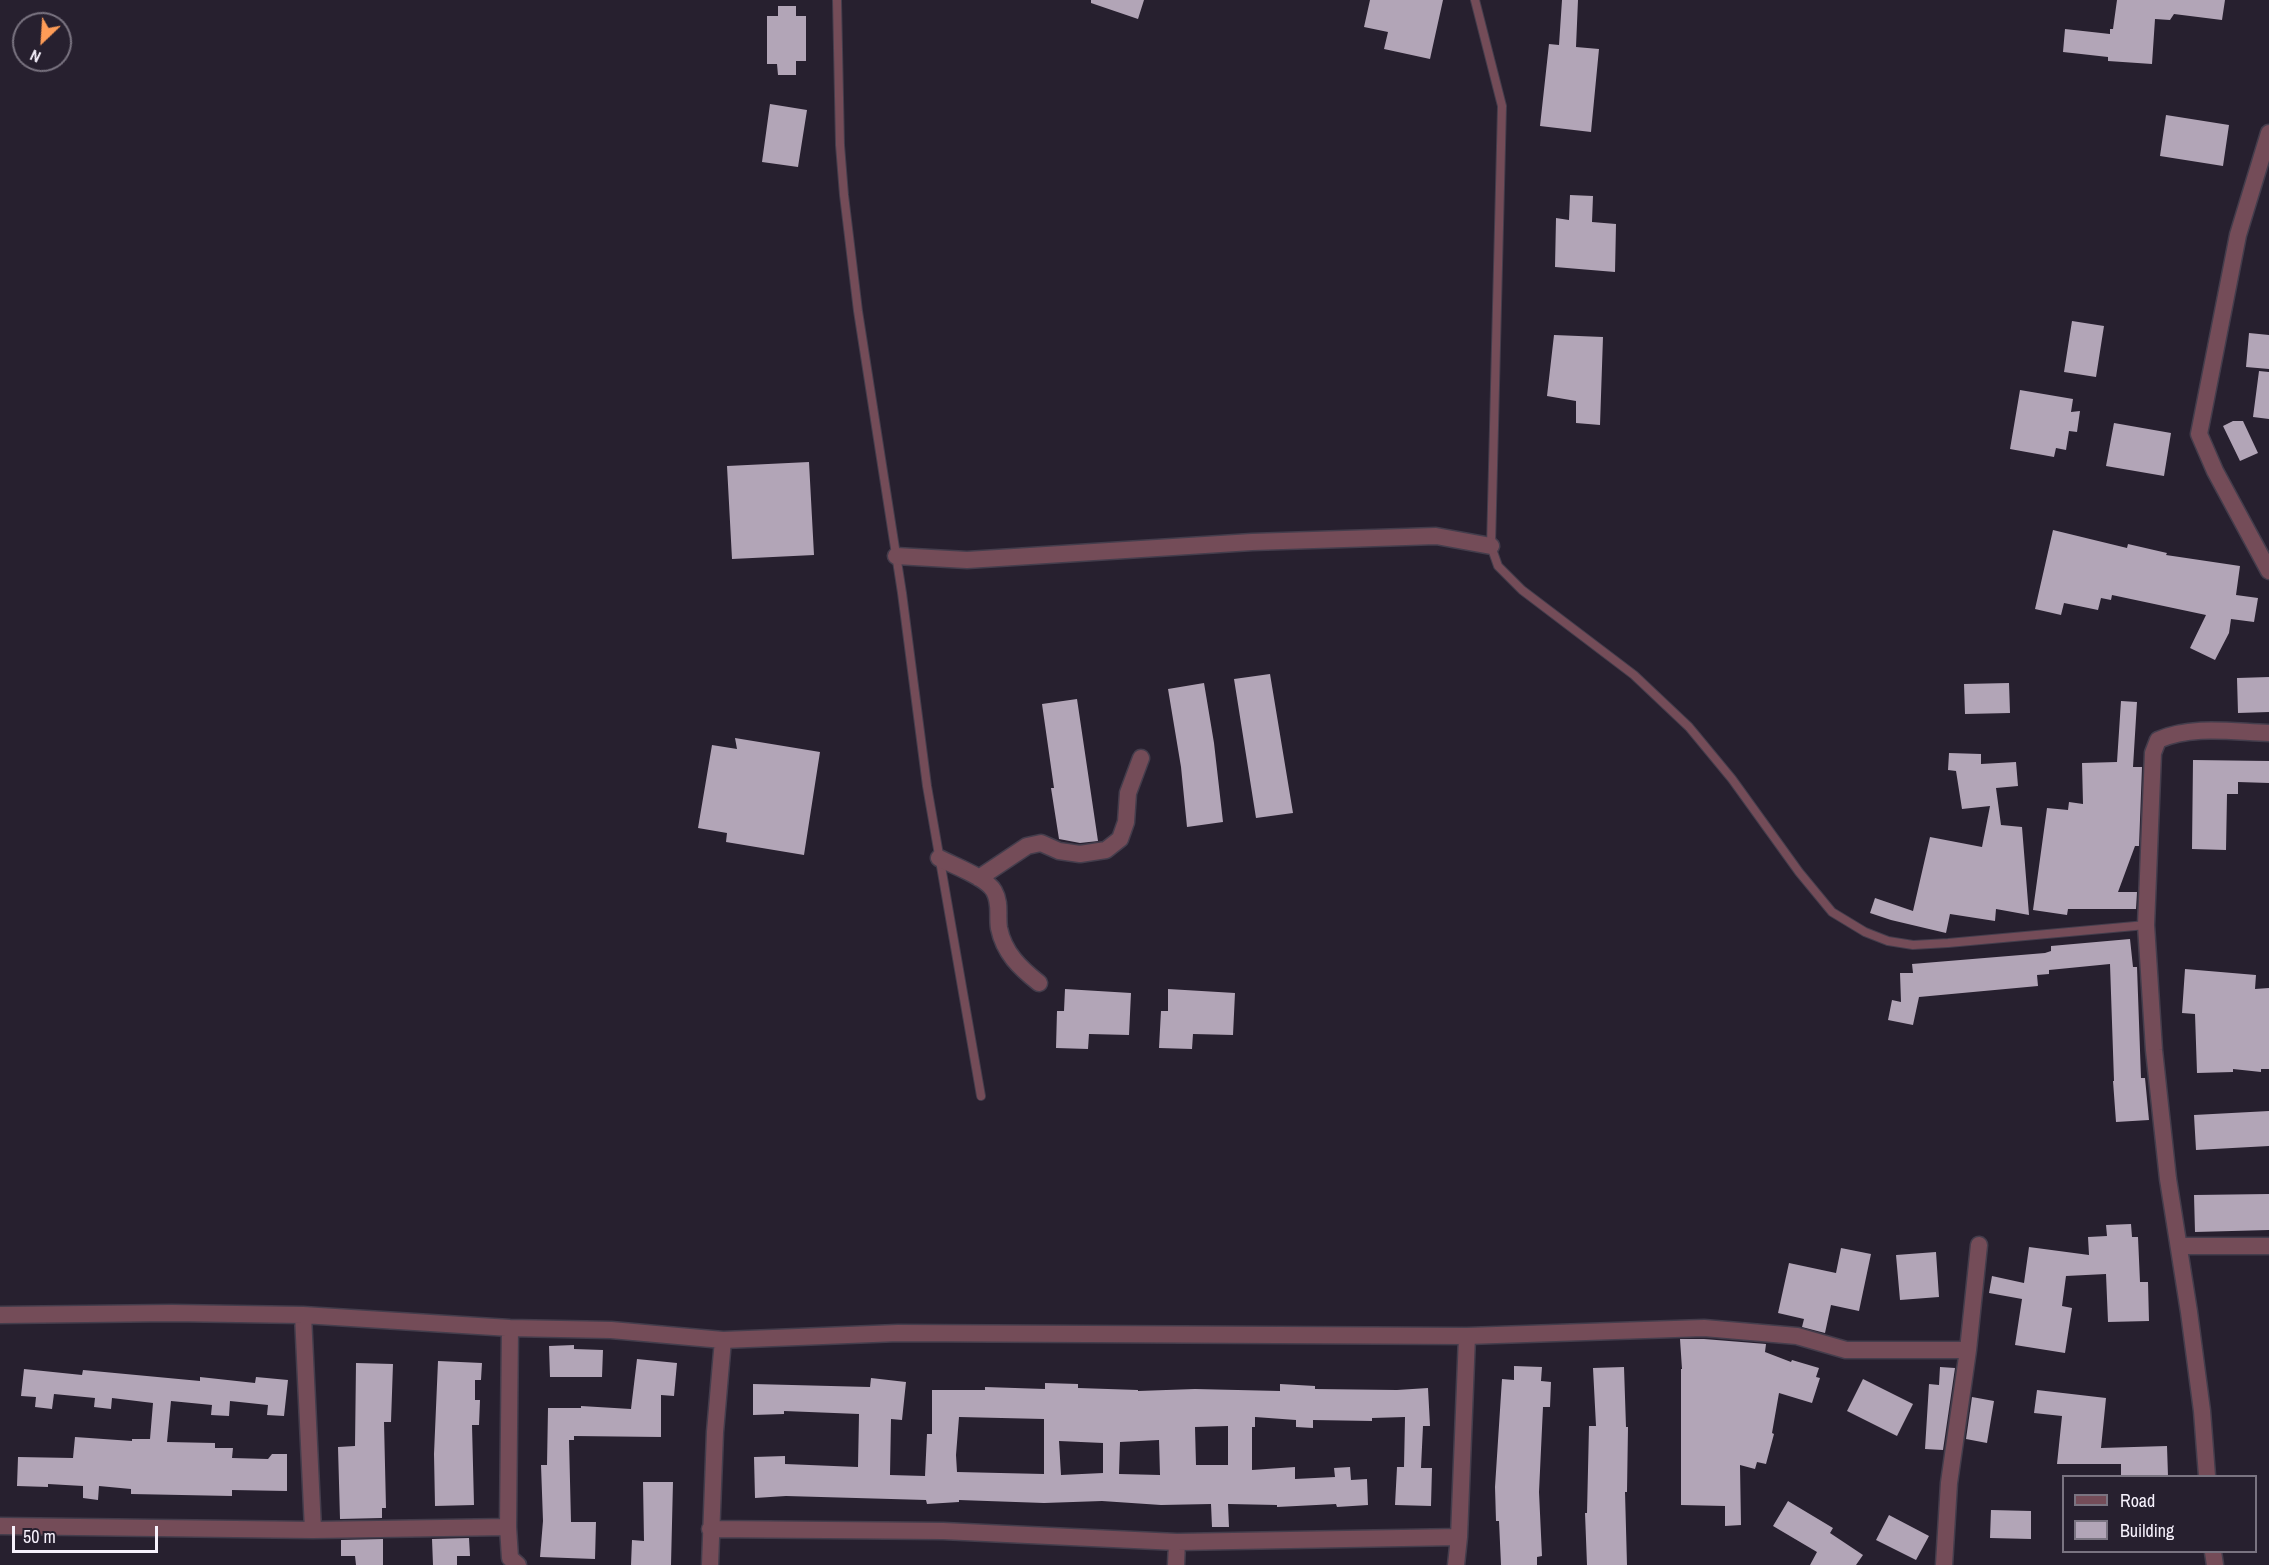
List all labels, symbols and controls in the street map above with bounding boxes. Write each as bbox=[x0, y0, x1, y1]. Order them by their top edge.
north arrow bbox=[12, 12, 72, 72]
text: N bbox=[26, 45, 44, 68]
legend bbox=[2062, 1475, 2257, 1553]
text: Road bbox=[2120, 1488, 2155, 1513]
scale bar bbox=[15, 1514, 160, 1552]
text: Building bbox=[2120, 1518, 2174, 1543]
text: 50 m bbox=[23, 1524, 56, 1549]

